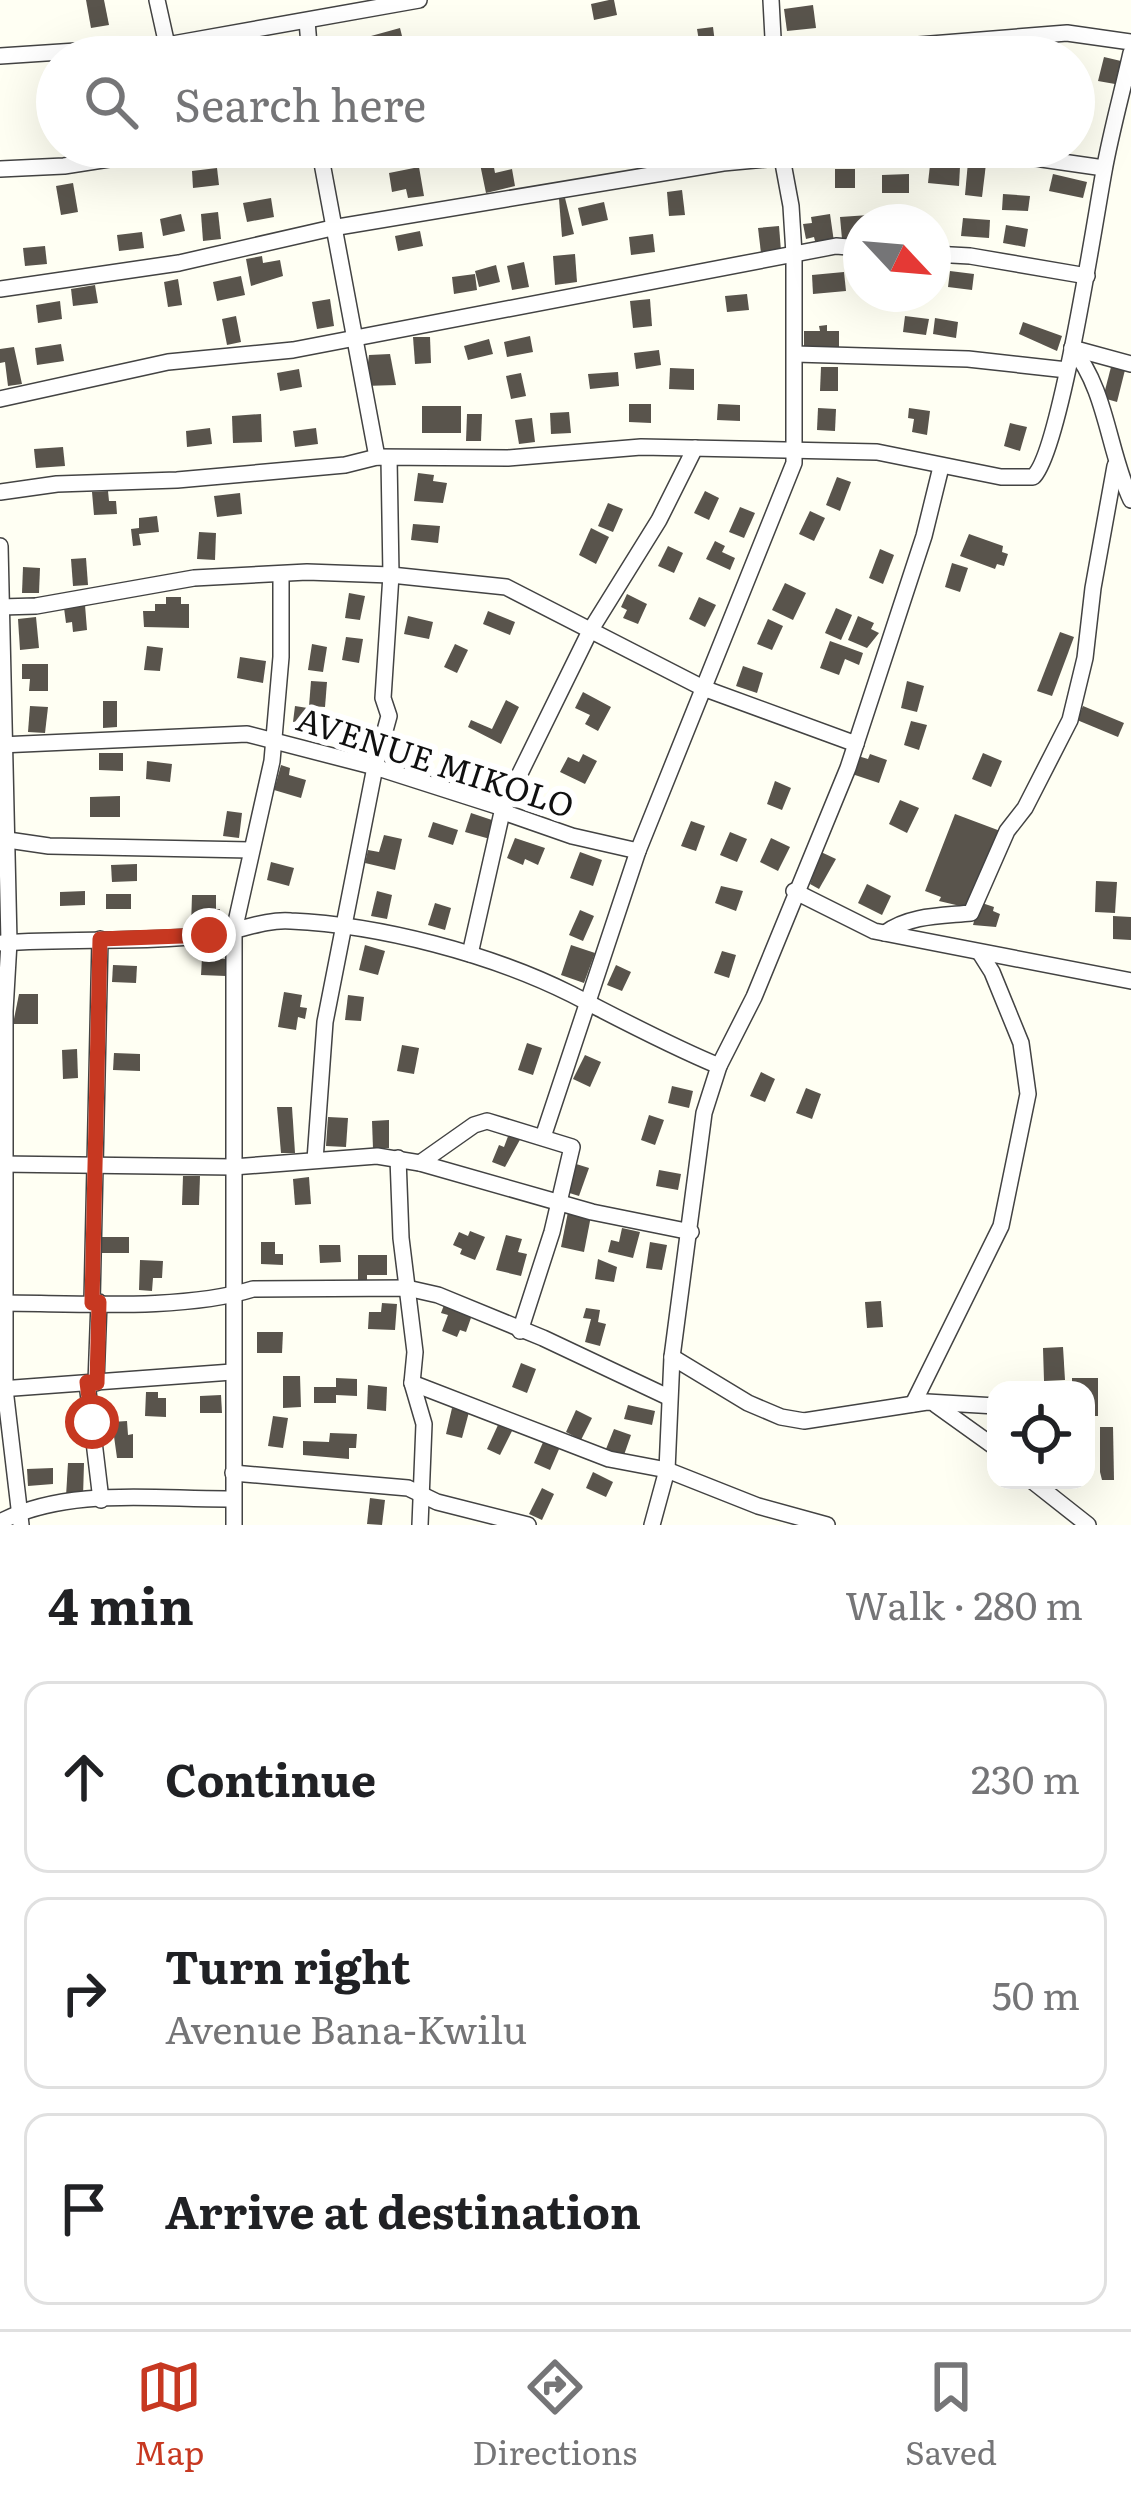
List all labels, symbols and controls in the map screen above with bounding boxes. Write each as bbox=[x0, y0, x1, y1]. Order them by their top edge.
search box bbox=[36, 36, 1095, 168]
icon: search bbox=[78, 69, 144, 135]
text: Search here bbox=[174, 69, 426, 136]
north arrow bbox=[843, 204, 951, 312]
street label: AVENUE MIKOLO bbox=[291, 692, 581, 828]
route end bbox=[182, 908, 236, 962]
map controls bbox=[987, 1381, 1095, 1489]
button: locate bbox=[987, 1381, 1095, 1489]
route start bbox=[65, 1395, 119, 1449]
text: 4 min bbox=[48, 1565, 194, 1641]
text: Walk · 280 m bbox=[845, 1574, 1083, 1632]
icon: ahead bbox=[51, 1744, 117, 1810]
text: Continue bbox=[165, 1744, 376, 1811]
text: 230 m bbox=[971, 1748, 1080, 1806]
text: Turn right bbox=[165, 1931, 411, 1998]
icon: right bbox=[51, 1960, 117, 2026]
text: 50 m bbox=[992, 1964, 1080, 2022]
text: Avenue Bana-Kwilu bbox=[165, 1998, 527, 2056]
icon: arrive bbox=[51, 2176, 117, 2242]
text: Arrive at destination bbox=[165, 2176, 641, 2243]
tab: Map bbox=[134, 2354, 204, 2475]
tab: Directions bbox=[472, 2354, 637, 2475]
tab: Saved bbox=[905, 2354, 997, 2475]

